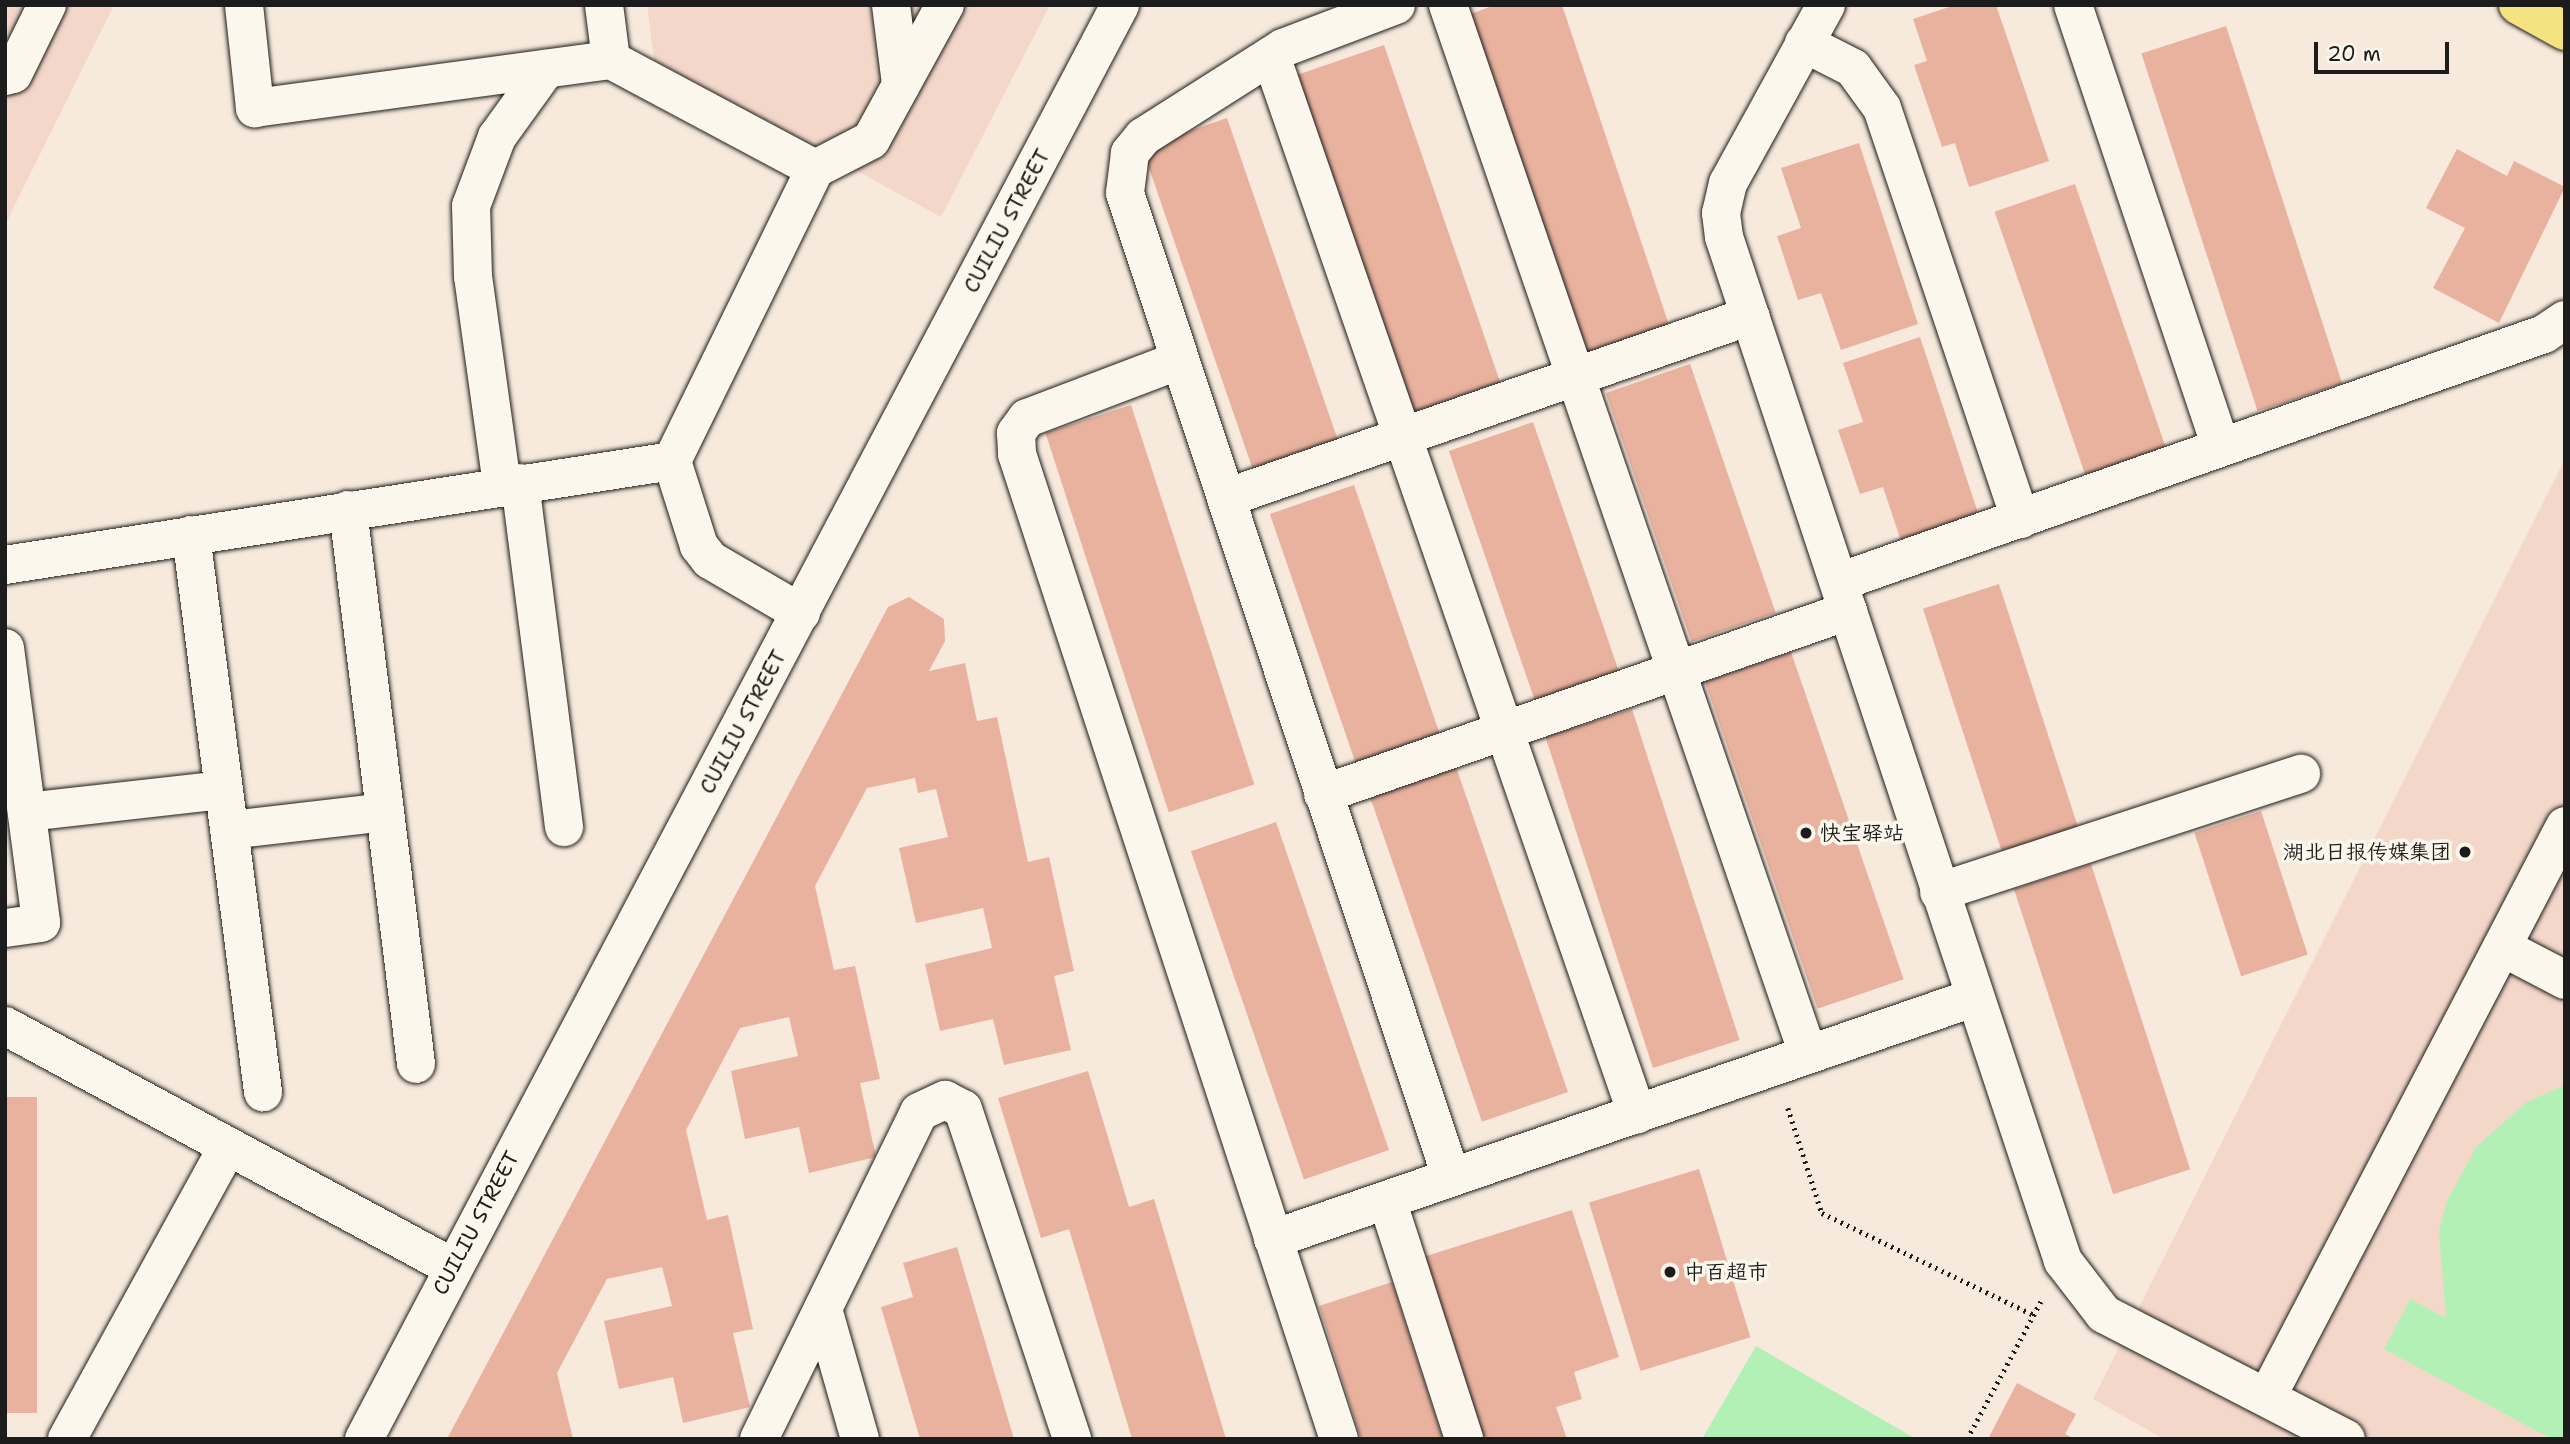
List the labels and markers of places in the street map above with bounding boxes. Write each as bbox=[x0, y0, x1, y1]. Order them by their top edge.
place label: 快宝驿站 bbox=[1820, 820, 1904, 846]
marker: 快宝驿站 bbox=[1798, 825, 1814, 841]
place label: 湖北日报传媒集团 bbox=[2283, 839, 2451, 865]
marker: 湖北日报传媒集团 bbox=[2457, 844, 2473, 860]
place label: 中百超市 bbox=[1684, 1259, 1768, 1285]
marker: 中百超市 bbox=[1662, 1264, 1678, 1280]

